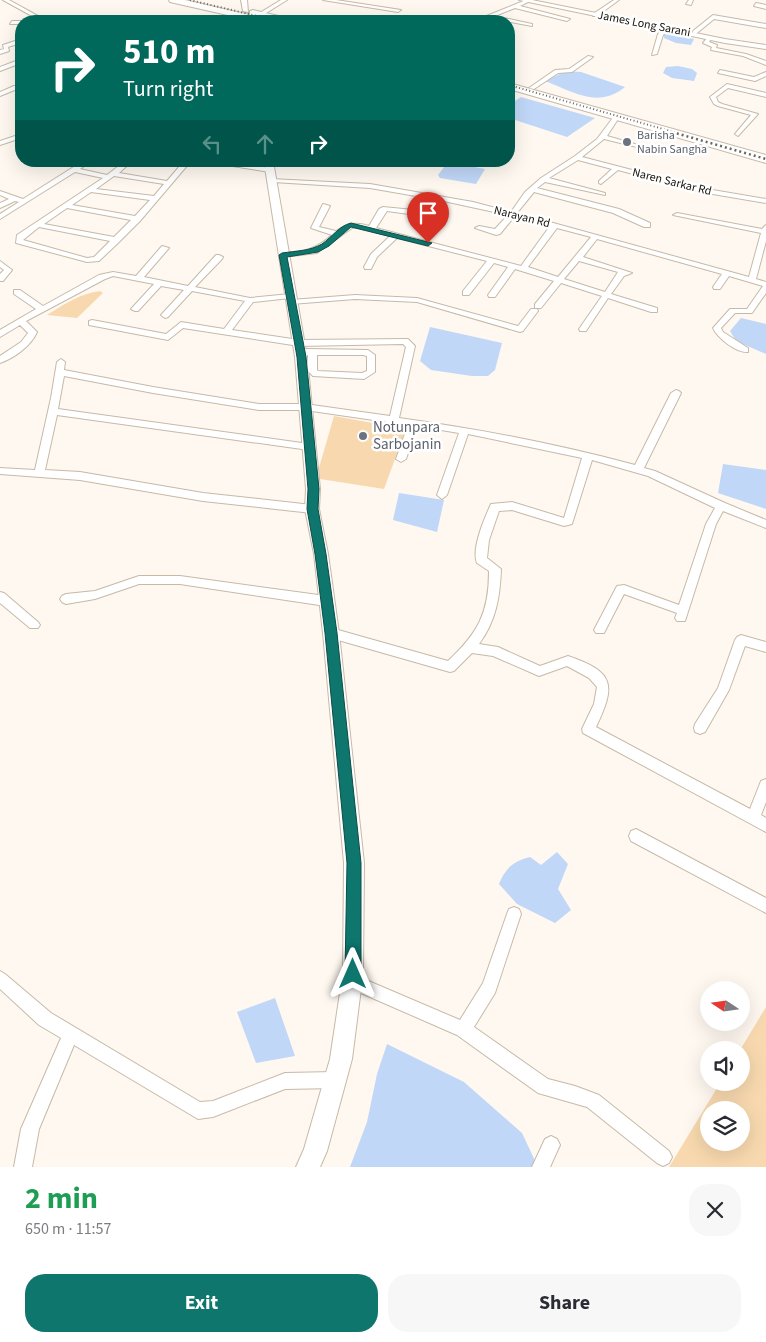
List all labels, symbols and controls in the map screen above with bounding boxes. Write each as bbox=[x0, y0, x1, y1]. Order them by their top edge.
street label: James Long Sarani bbox=[596, 7, 692, 41]
text: 510 m bbox=[123, 27, 215, 77]
icon: right bbox=[40, 35, 105, 100]
text: Turn right bbox=[123, 73, 213, 105]
place label: Barisha Nabin Sangha bbox=[637, 127, 707, 158]
icon: left bbox=[198, 130, 226, 158]
icon: ahead bbox=[251, 130, 279, 158]
icon: right bbox=[304, 130, 332, 158]
marker: Barisha Nabin Sangha bbox=[621, 136, 633, 148]
street label: Naren Sarkar Rd bbox=[631, 164, 713, 200]
pin bbox=[407, 192, 449, 243]
icon: arrive bbox=[414, 199, 442, 227]
street label: Narayan Rd bbox=[492, 202, 552, 232]
place label: Notunpara Sarbojanin bbox=[373, 417, 442, 455]
marker: Notunpara Sarbojanin bbox=[357, 430, 369, 442]
position arrow bbox=[326, 947, 378, 999]
north arrow bbox=[700, 981, 750, 1031]
map controls bbox=[700, 981, 750, 1151]
button: sound bbox=[700, 1041, 750, 1091]
button: layers bbox=[700, 1101, 750, 1151]
text: 2 min bbox=[25, 1177, 98, 1220]
button: close bbox=[689, 1184, 741, 1236]
text: 650 m · 11:57 bbox=[25, 1218, 112, 1240]
button: Exit bbox=[25, 1274, 378, 1332]
button: Share bbox=[388, 1274, 741, 1332]

